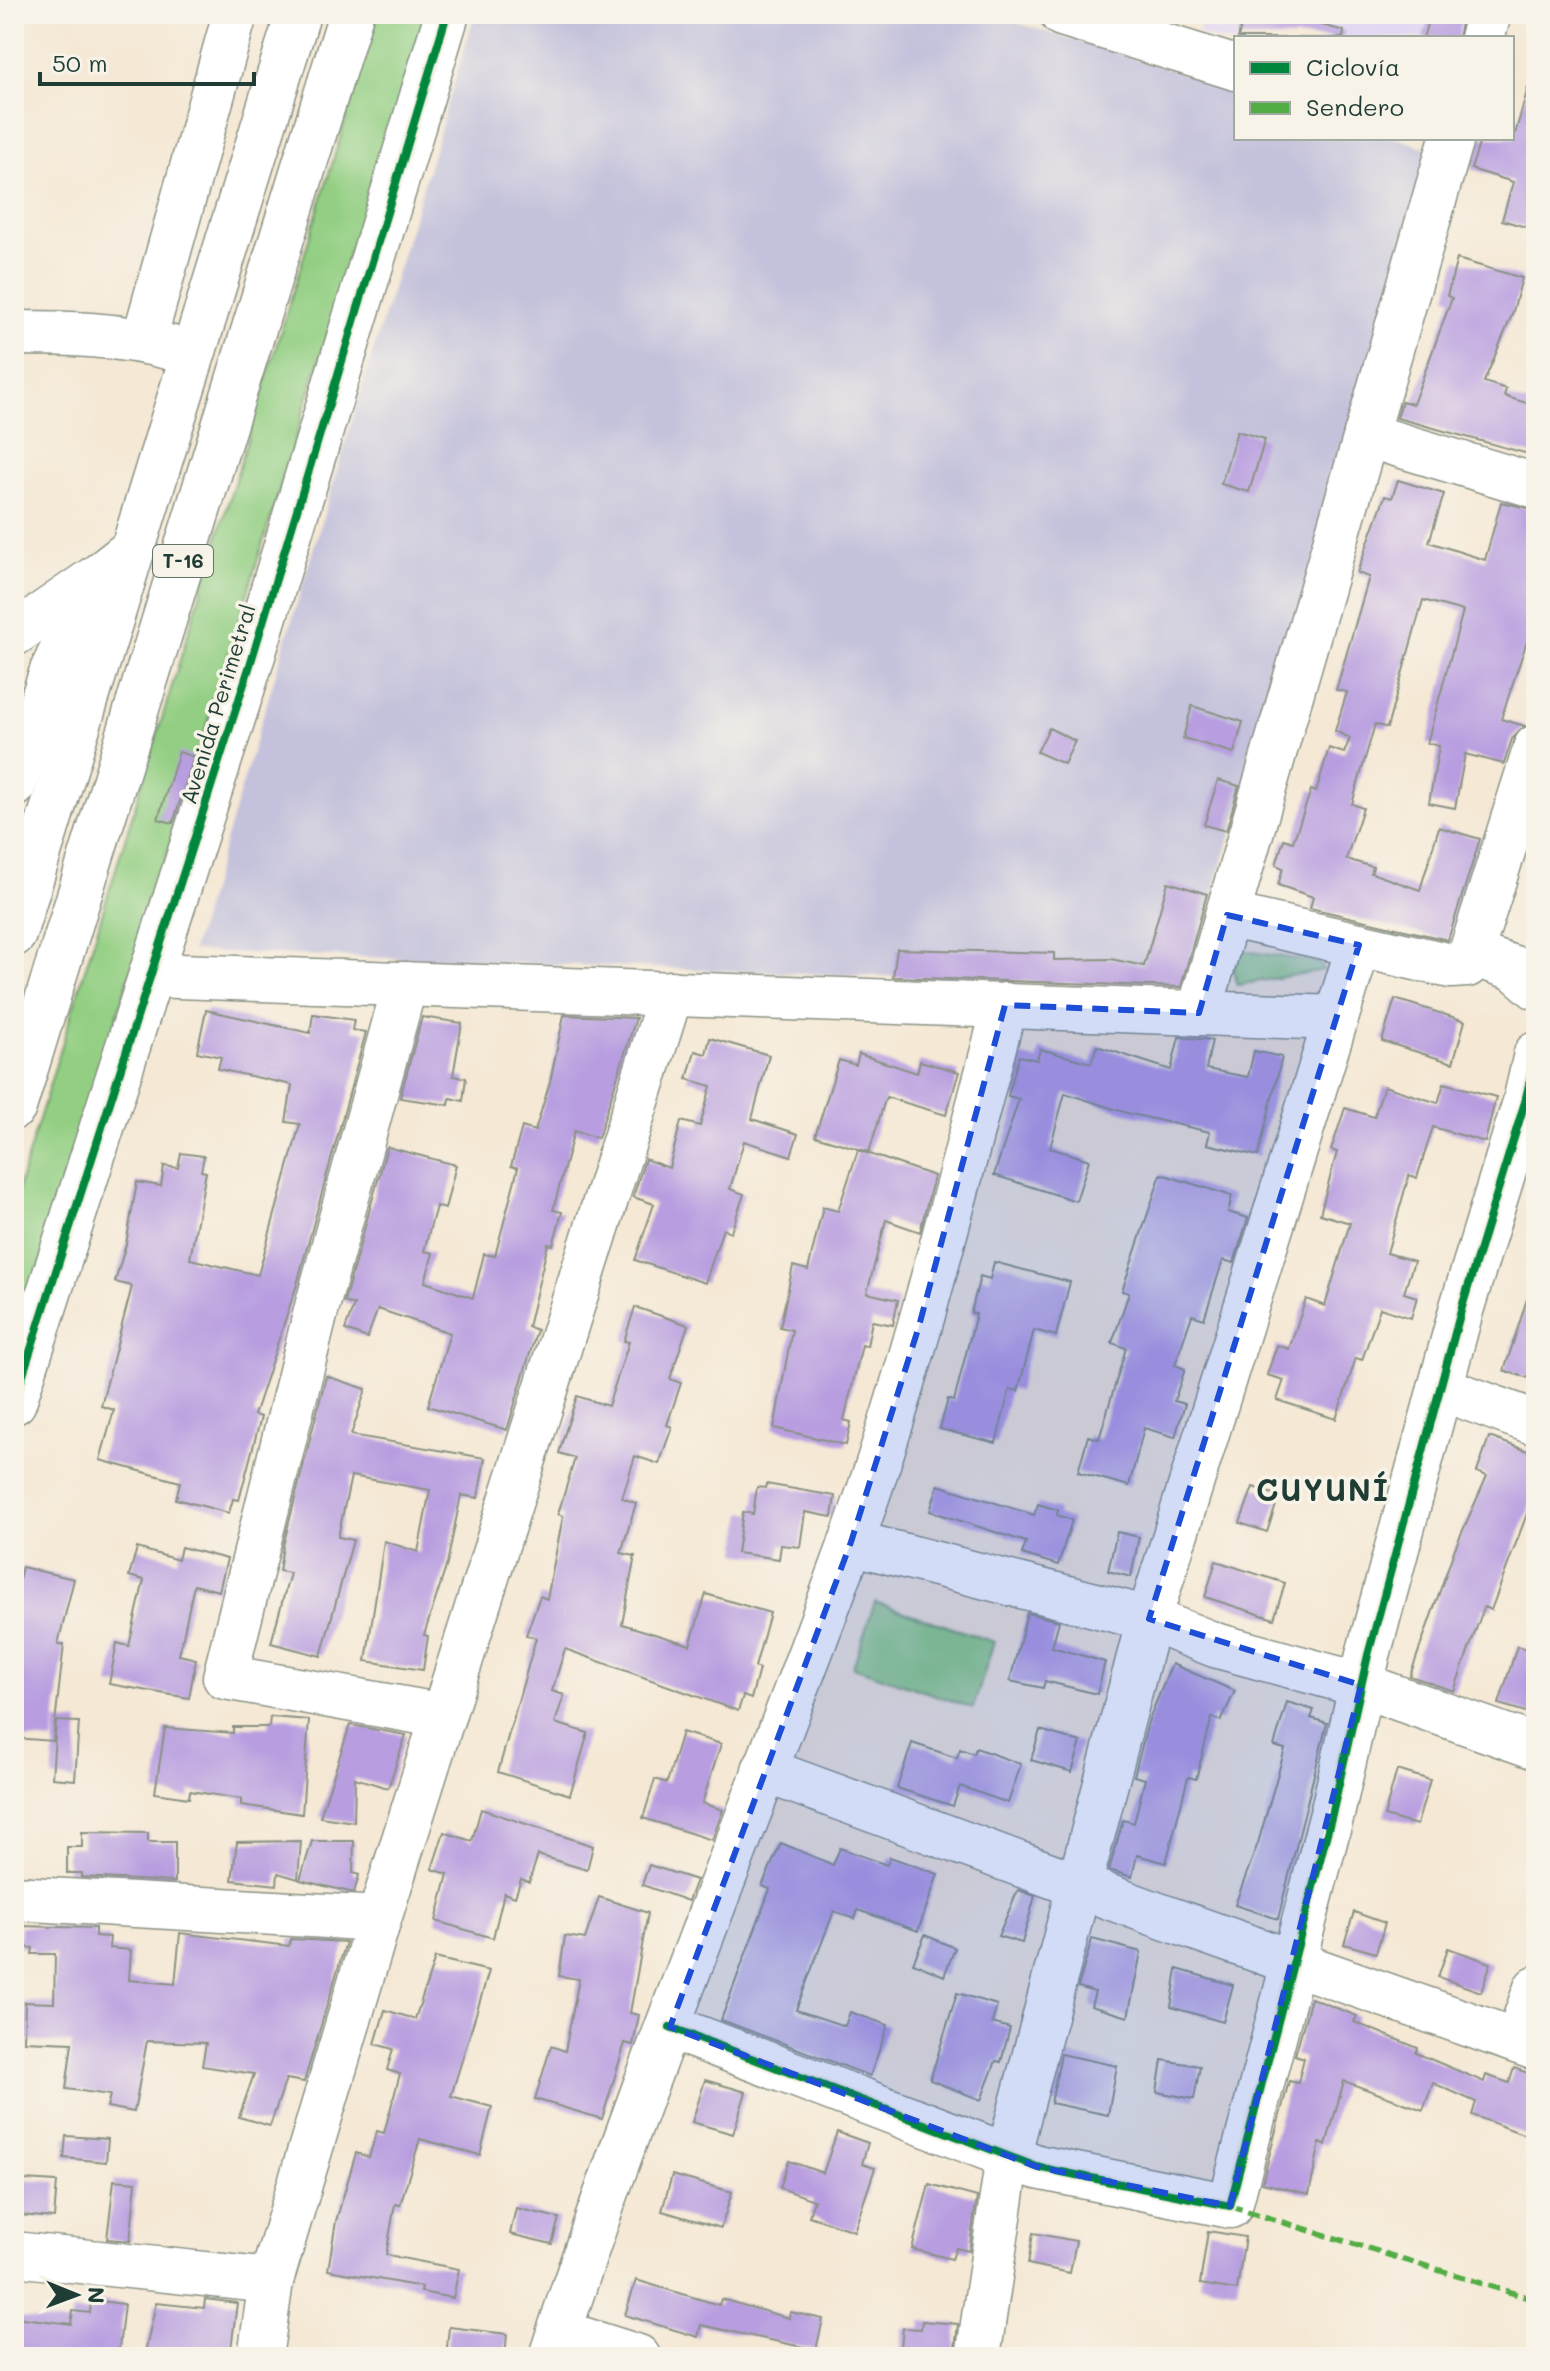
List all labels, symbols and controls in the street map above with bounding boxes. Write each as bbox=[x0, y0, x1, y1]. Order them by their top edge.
scale bar bbox=[40, 36, 254, 86]
legend bbox=[1234, 36, 1514, 140]
text: 50 m bbox=[52, 47, 108, 78]
text: Ciclovía bbox=[1306, 51, 1400, 82]
text: Sendero bbox=[1306, 91, 1404, 122]
road number: T-16 bbox=[153, 545, 213, 577]
street label: Avenida Perimetral bbox=[173, 600, 262, 807]
district label: CUYUNÍ bbox=[1256, 1469, 1390, 1509]
north arrow bbox=[36, 2255, 116, 2335]
text: N bbox=[82, 2287, 111, 2304]

